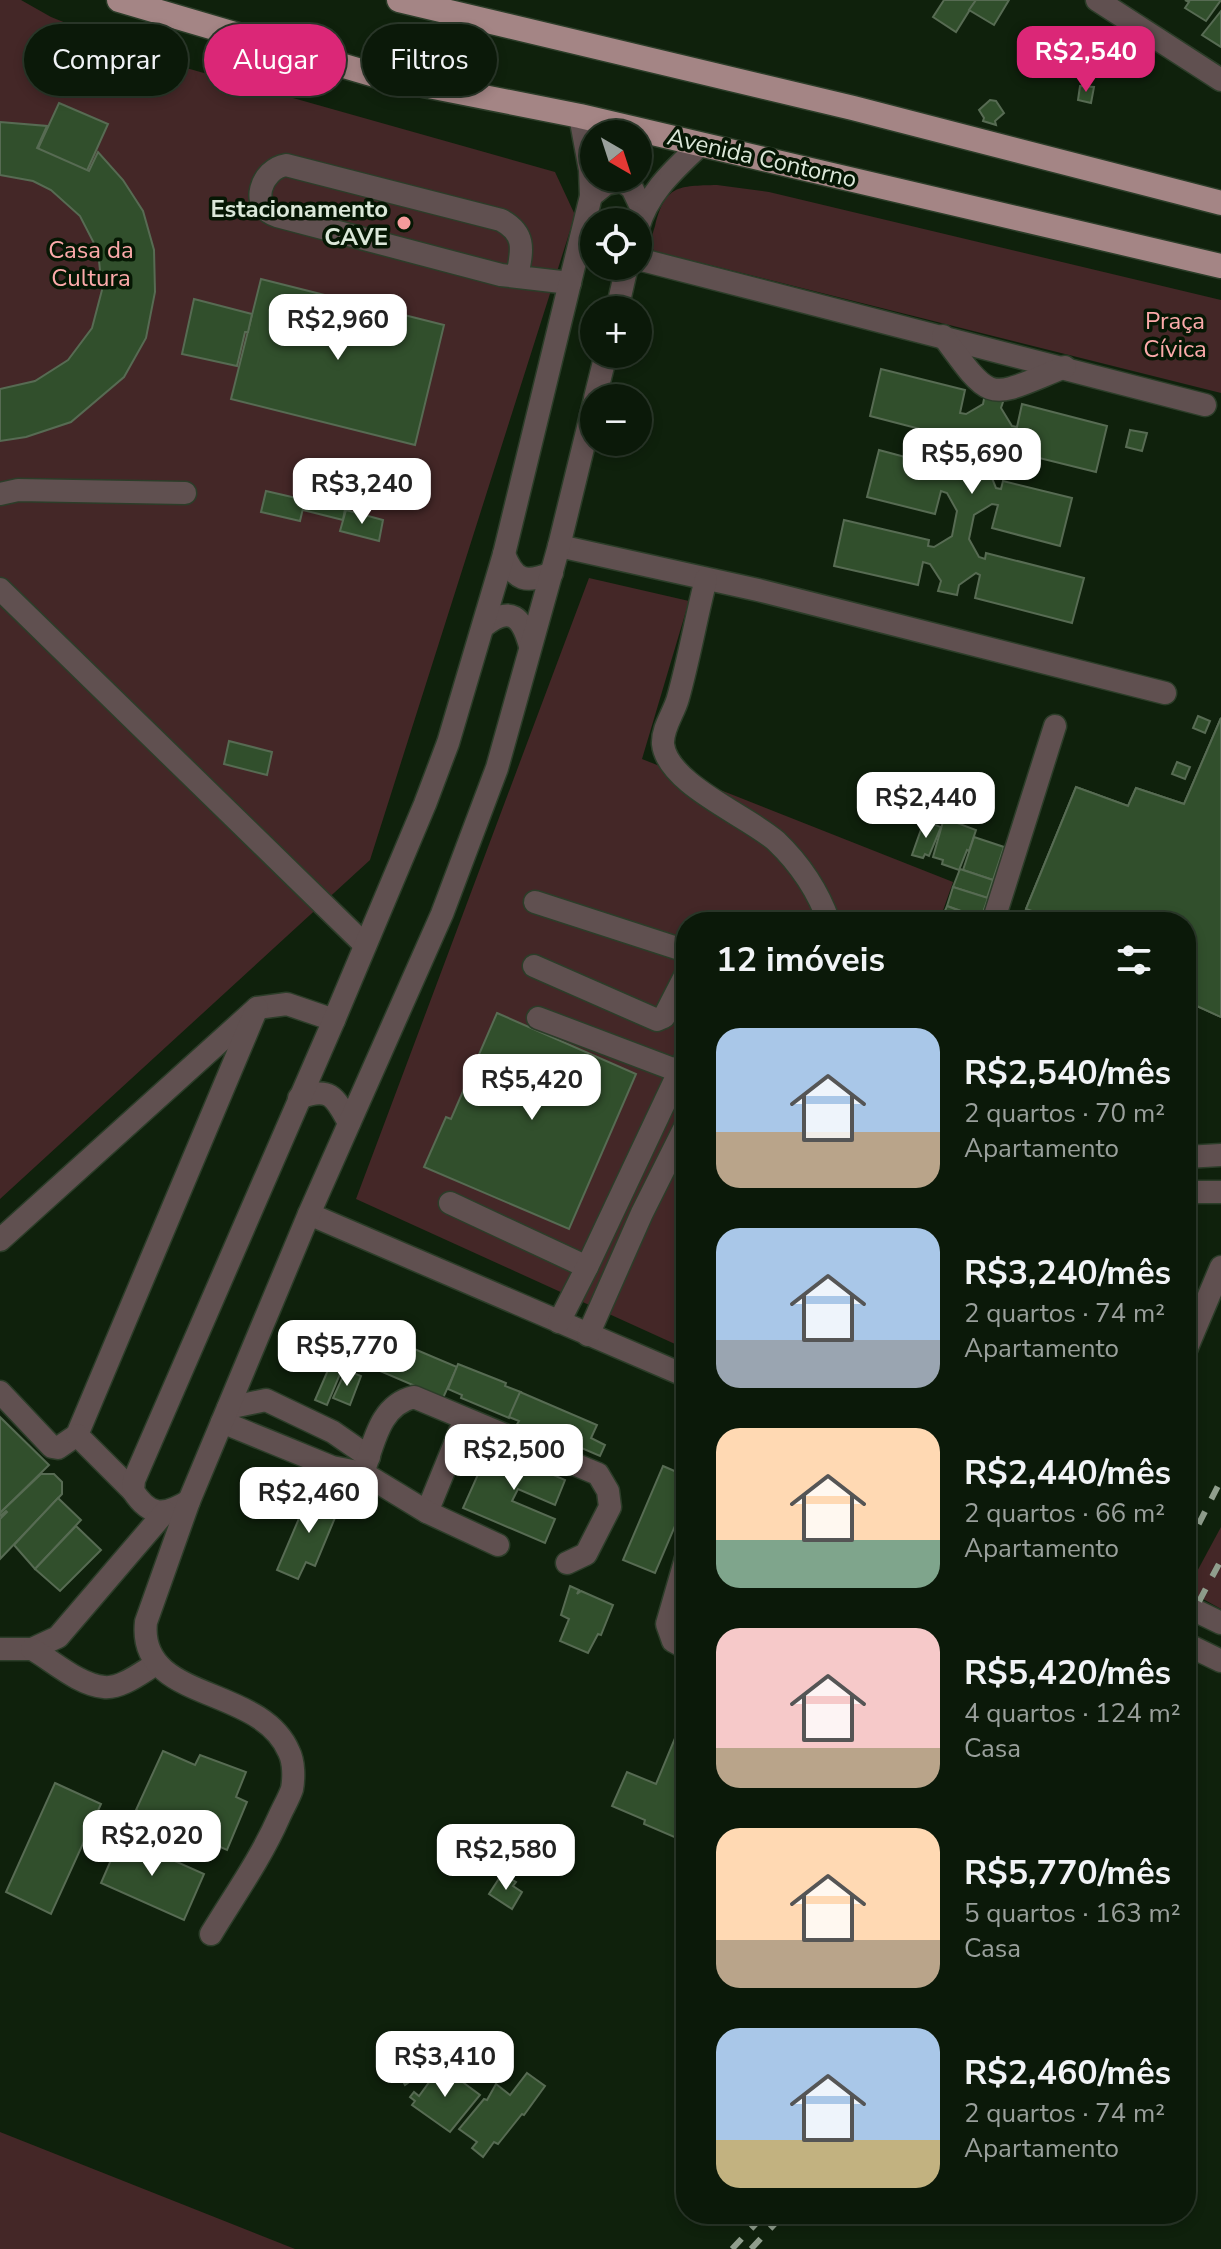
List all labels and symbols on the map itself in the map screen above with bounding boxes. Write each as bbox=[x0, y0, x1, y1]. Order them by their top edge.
pin: R$2,540 bbox=[1012, 26, 1160, 94]
north arrow bbox=[580, 120, 652, 192]
street label: Avenida Contorno bbox=[664, 121, 860, 195]
place label: Estacionamento CAVE bbox=[210, 193, 388, 253]
marker: Estacionamento CAVE bbox=[395, 214, 413, 232]
park label: Casa da Cultura bbox=[48, 234, 134, 294]
pin: R$2,960 bbox=[264, 294, 412, 362]
park label: Praça Cívica bbox=[1143, 305, 1207, 365]
pin: R$5,690 bbox=[898, 428, 1046, 496]
pin: R$3,240 bbox=[288, 458, 436, 526]
pin: R$2,440 bbox=[852, 772, 1000, 840]
pin: R$5,420 bbox=[458, 1054, 606, 1122]
pin: R$5,770 bbox=[273, 1320, 421, 1388]
pin: R$2,500 bbox=[440, 1424, 588, 1492]
pin: R$2,460 bbox=[235, 1467, 383, 1535]
pin: R$2,020 bbox=[78, 1810, 226, 1878]
pin: R$2,580 bbox=[432, 1824, 580, 1892]
pin: R$3,410 bbox=[371, 2031, 519, 2099]

